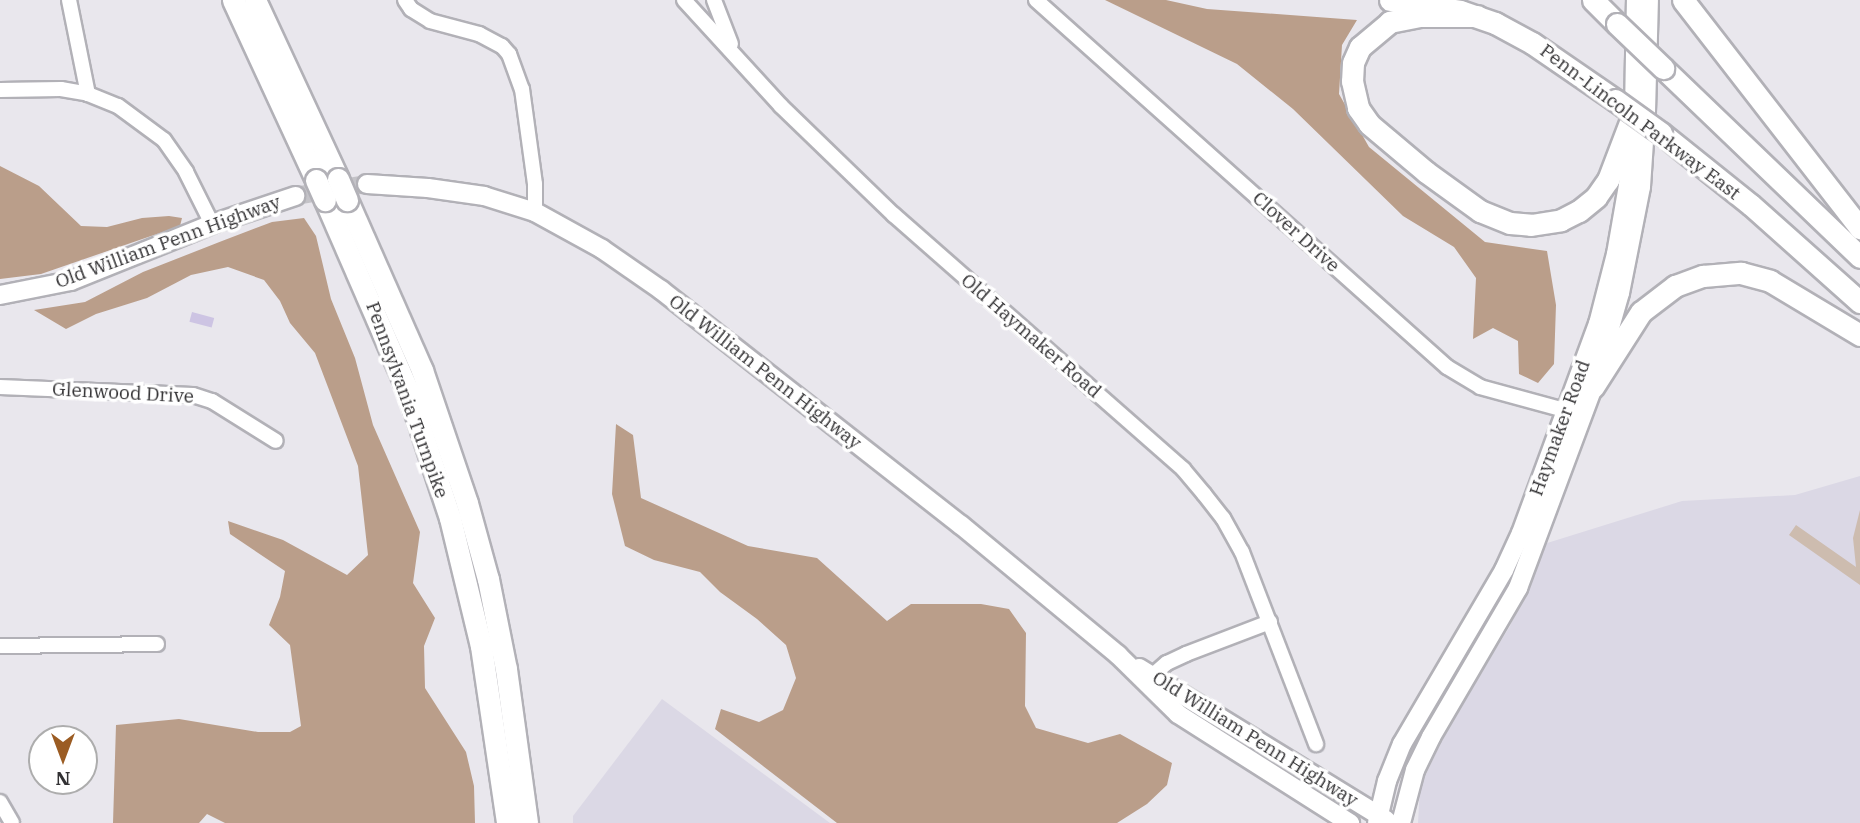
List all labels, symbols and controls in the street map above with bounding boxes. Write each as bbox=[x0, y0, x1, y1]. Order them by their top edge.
street label: Penn-Lincoln Parkway East bbox=[1535, 39, 1745, 205]
street label: Clover Drive bbox=[1248, 187, 1344, 277]
street label: Old William Penn Highway bbox=[52, 191, 284, 293]
street label: Old Haymaker Road bbox=[956, 269, 1106, 403]
street label: Old William Penn Highway bbox=[664, 290, 866, 454]
street label: Pennsylvania Turnpike bbox=[361, 299, 453, 501]
street label: Haymaker Road bbox=[1525, 357, 1595, 499]
street label: Glenwood Drive bbox=[52, 378, 194, 408]
street label: Old William Penn Highway bbox=[1148, 666, 1362, 812]
north arrow bbox=[28, 725, 98, 795]
text: N bbox=[55, 767, 71, 791]

